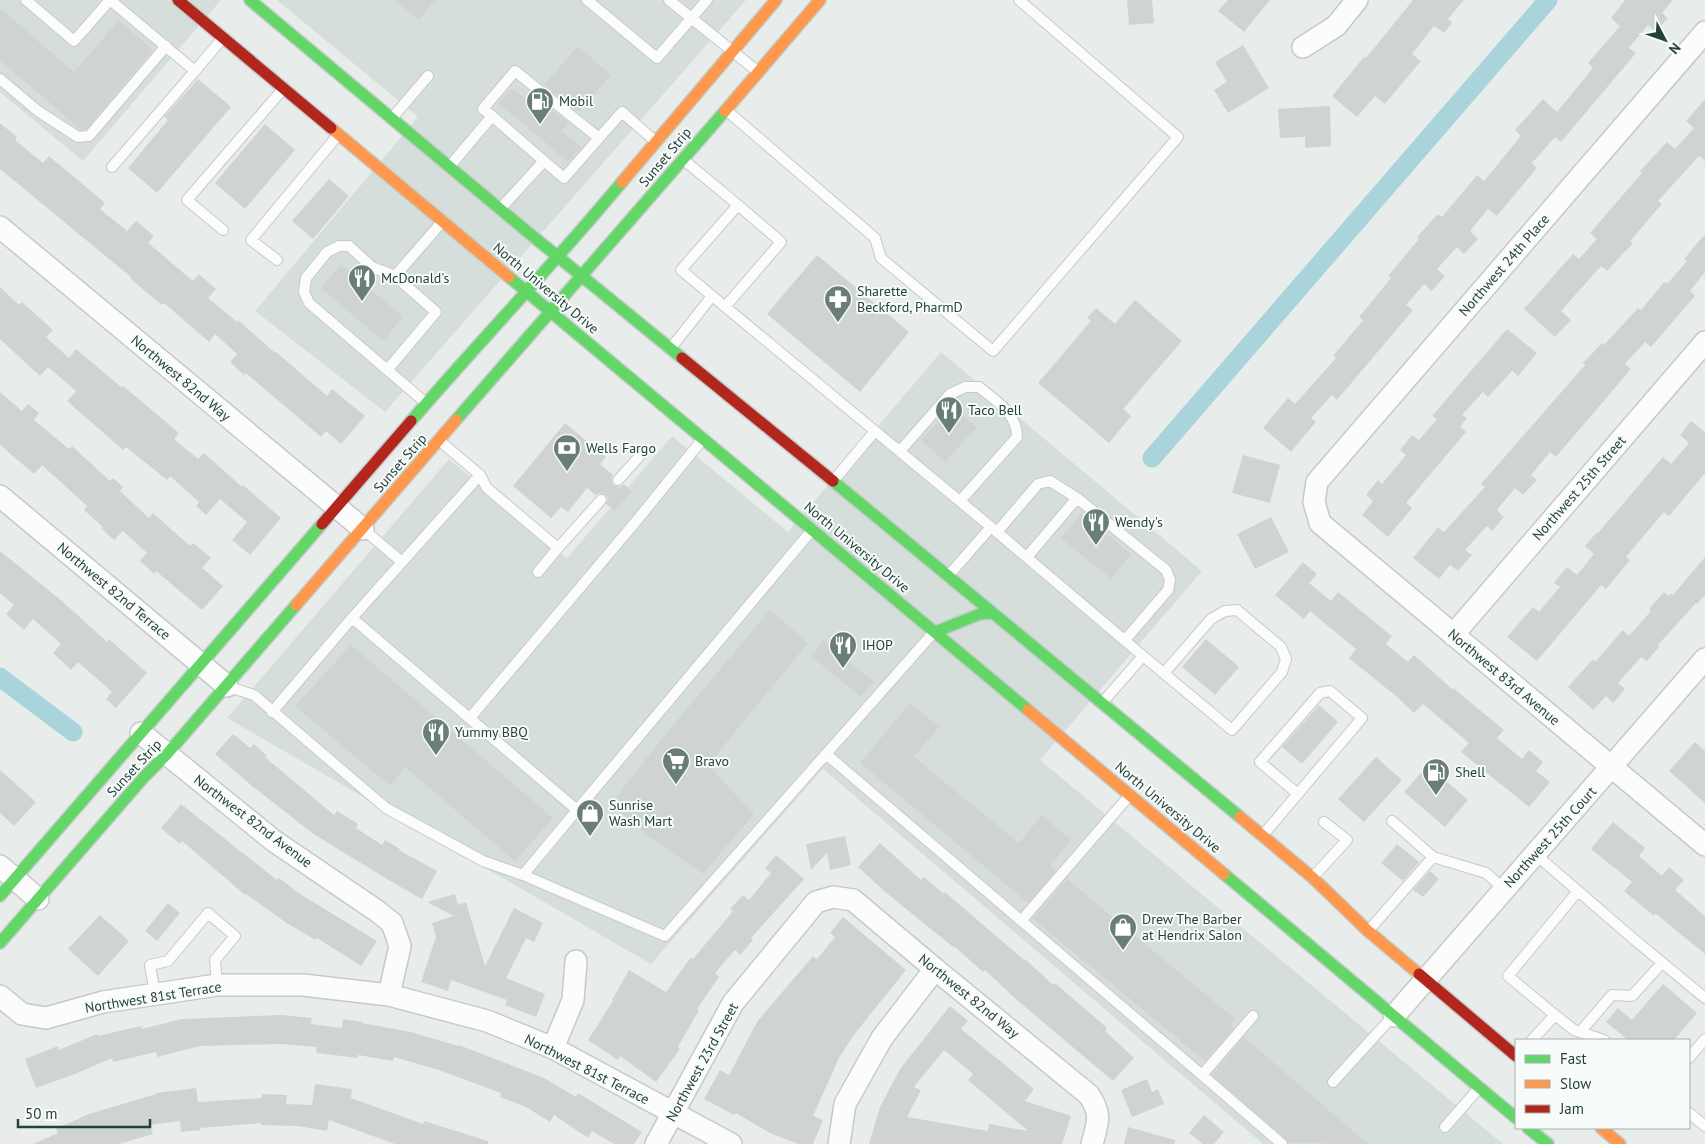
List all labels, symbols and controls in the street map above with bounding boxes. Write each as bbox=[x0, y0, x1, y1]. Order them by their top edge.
north arrow bbox=[1640, 15, 1690, 65]
text: N bbox=[1665, 39, 1685, 58]
fuel station icon: Mobil bbox=[525, 86, 555, 125]
place label: Mobil bbox=[559, 92, 593, 110]
street label: Sunset Strip bbox=[635, 123, 695, 191]
street label: Northwest 24th Place bbox=[1455, 210, 1553, 320]
street label: North University Drive bbox=[489, 238, 603, 338]
restaurant icon: McDonald's bbox=[347, 263, 377, 302]
place label: McDonald's bbox=[381, 269, 449, 287]
place label: Sharette Beckford, PharmD bbox=[857, 282, 963, 316]
pharmacy icon: Sharette Beckford, PharmD bbox=[823, 284, 853, 323]
street label: Northwest 82nd Way bbox=[128, 331, 235, 425]
restaurant icon: Taco Bell bbox=[934, 395, 964, 434]
place label: Taco Bell bbox=[968, 401, 1022, 419]
street label: Sunset Strip bbox=[369, 430, 431, 496]
street label: Northwest 25th Street bbox=[1528, 432, 1630, 544]
bank icon: Wells Fargo bbox=[552, 433, 582, 472]
place label: Wells Fargo bbox=[586, 439, 656, 457]
street label: North University Drive bbox=[800, 497, 914, 597]
restaurant icon: Wendy's bbox=[1081, 507, 1111, 546]
place label: Wendy's bbox=[1115, 513, 1163, 531]
street label: Northwest 82nd Terrace bbox=[54, 538, 174, 644]
street label: Northwest 83rd Avenue bbox=[1444, 625, 1564, 729]
restaurant icon: IHOP bbox=[828, 630, 858, 669]
place label: IHOP bbox=[862, 636, 893, 654]
restaurant icon: Yummy BBQ bbox=[421, 717, 451, 756]
place label: Yummy BBQ bbox=[455, 723, 528, 741]
street label: Sunset Strip bbox=[103, 735, 165, 801]
supermarket icon: Bravo bbox=[661, 746, 691, 785]
place label: Bravo bbox=[695, 752, 729, 770]
street label: North University Drive bbox=[1111, 757, 1225, 857]
fuel station icon: Shell bbox=[1421, 757, 1451, 796]
place label: Shell bbox=[1455, 763, 1485, 781]
street label: Northwest 82nd Avenue bbox=[190, 771, 316, 871]
street label: Northwest 25th Court bbox=[1500, 782, 1600, 891]
place label: Sunrise Wash Mart bbox=[609, 796, 672, 830]
shop icon: Sunrise Wash Mart bbox=[575, 798, 605, 837]
place label: Drew The Barber at Hendrix Salon bbox=[1142, 910, 1242, 944]
shop icon: Drew The Barber at Hendrix Salon bbox=[1108, 912, 1138, 951]
street label: Northwest 82nd Way bbox=[915, 950, 1023, 1042]
street label: Northwest 81st Terrace bbox=[83, 977, 223, 1017]
street label: Northwest 23rd Street bbox=[662, 999, 742, 1125]
street label: Northwest 81st Terrace bbox=[521, 1030, 653, 1108]
legend bbox=[1515, 1039, 1690, 1129]
text: Fast bbox=[1560, 1049, 1587, 1068]
text: Slow bbox=[1560, 1074, 1591, 1093]
scale bar bbox=[18, 1096, 150, 1128]
text: Jam bbox=[1559, 1099, 1584, 1118]
text: 50 m bbox=[25, 1104, 58, 1123]

